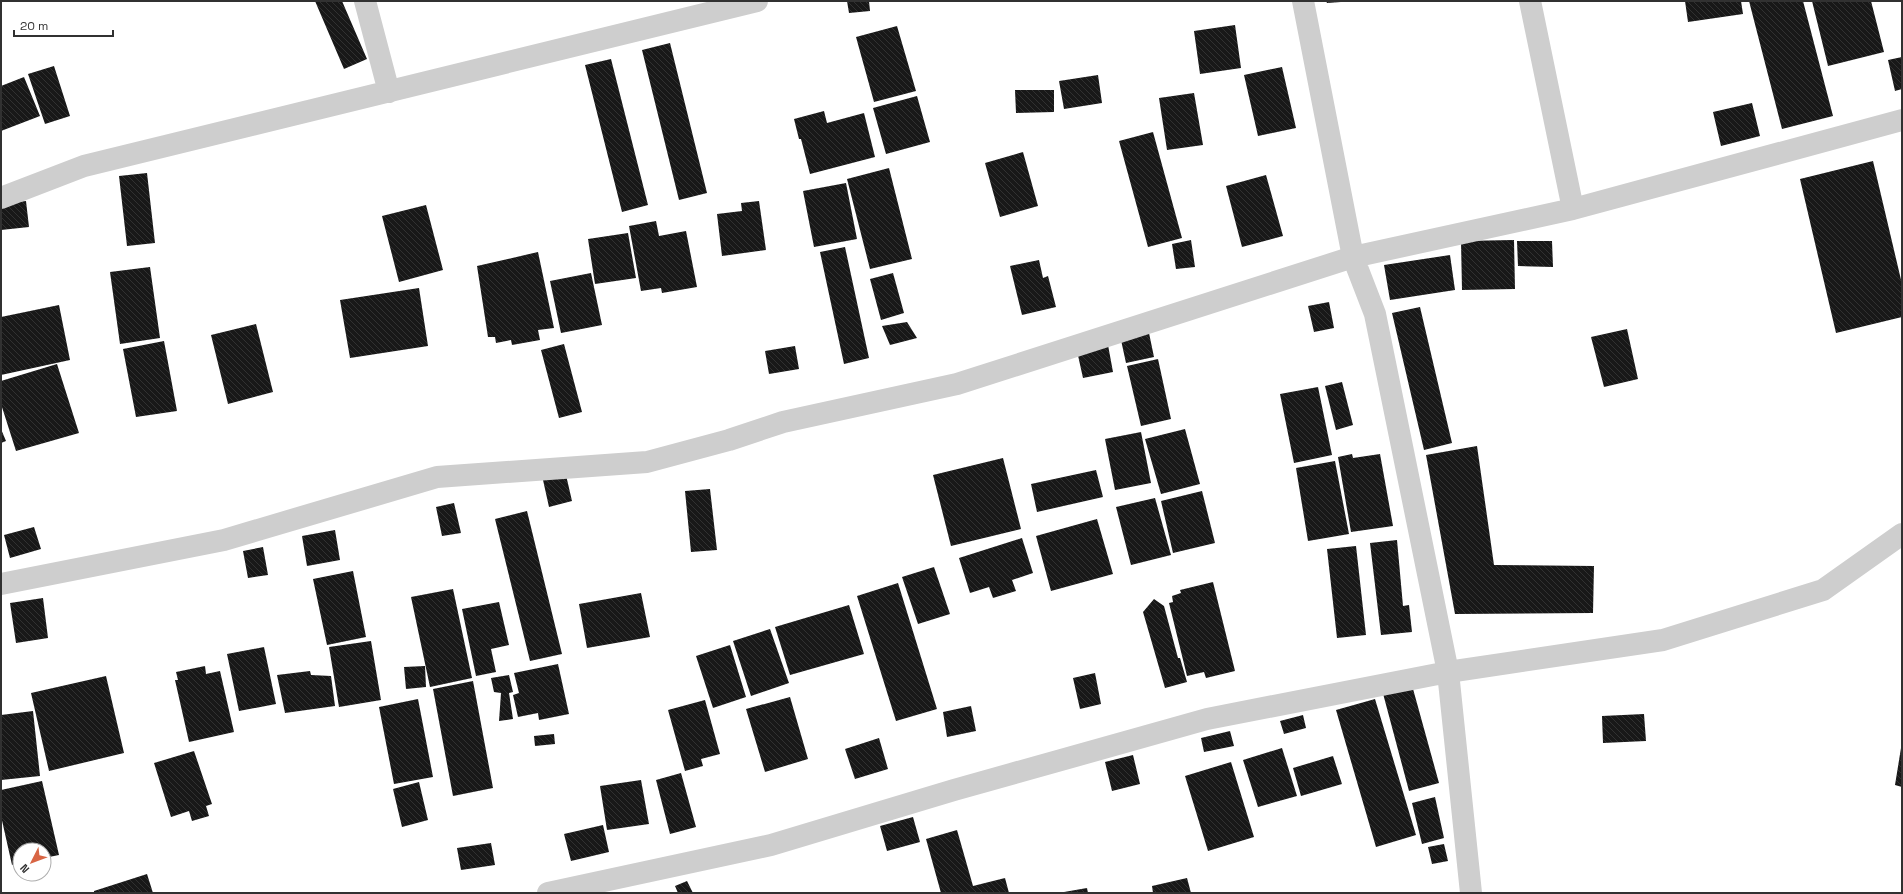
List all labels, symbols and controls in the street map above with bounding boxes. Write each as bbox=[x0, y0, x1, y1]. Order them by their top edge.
scale bar bbox=[14, 12, 113, 38]
text: 20 m bbox=[20, 18, 48, 34]
north arrow bbox=[12, 842, 52, 882]
text: N bbox=[17, 861, 32, 876]

